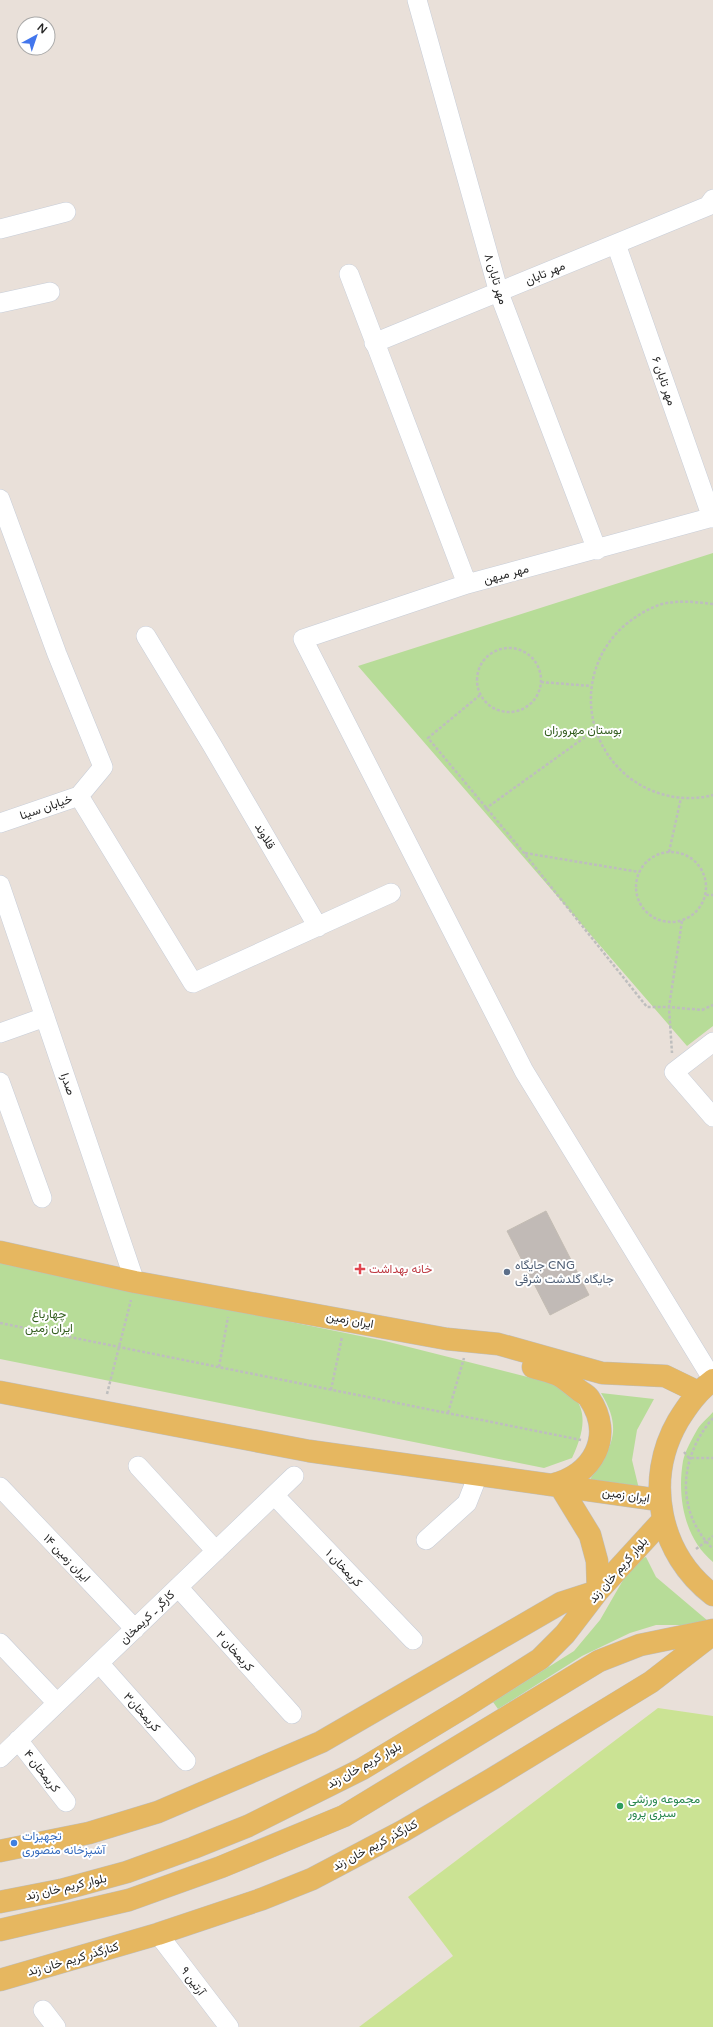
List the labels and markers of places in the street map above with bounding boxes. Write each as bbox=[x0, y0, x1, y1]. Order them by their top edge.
place label: جایگاه CNG جایگاه گلدشت شرقی bbox=[515, 1258, 614, 1287]
place label: خانه بهداشت bbox=[369, 1262, 432, 1277]
marker: خانه بهداشت bbox=[354, 1263, 366, 1275]
marker: جایگاه CNG جایگاه گلدشت شرقی bbox=[502, 1267, 512, 1277]
place label: مجموعه ورزشی سبزی پرور bbox=[627, 1792, 700, 1821]
marker: مجموعه ورزشی سبزی پرور bbox=[615, 1801, 625, 1811]
place label: تجهیزات آشپزخانه منصوری bbox=[22, 1829, 107, 1858]
marker: تجهیزات آشپزخانه منصوری bbox=[9, 1838, 19, 1848]

